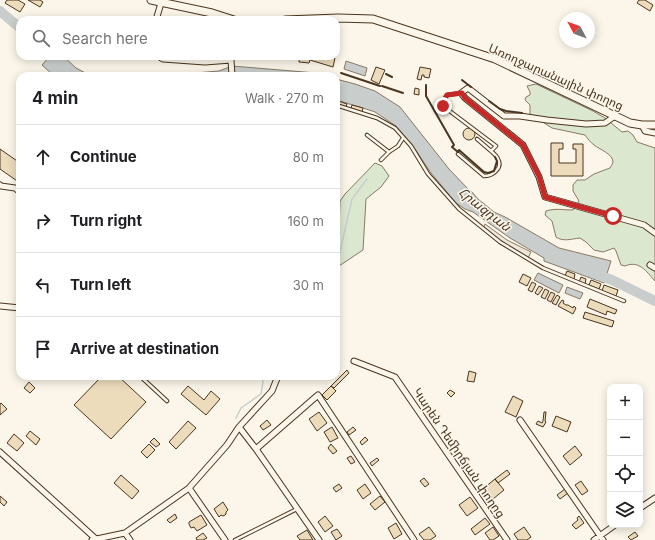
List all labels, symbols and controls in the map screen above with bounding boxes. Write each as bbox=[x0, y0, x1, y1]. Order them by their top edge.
north arrow bbox=[559, 12, 595, 48]
search box bbox=[16, 16, 340, 60]
icon: search bbox=[30, 27, 52, 49]
text: Search here bbox=[62, 29, 148, 48]
street label: Առողջարանային փողոց bbox=[486, 40, 626, 113]
text: 4 min bbox=[32, 88, 78, 108]
text: Walk · 270 m bbox=[245, 90, 324, 106]
route end bbox=[434, 97, 452, 115]
icon: ahead bbox=[32, 146, 54, 168]
text: Continue bbox=[70, 147, 137, 166]
text: 80 m bbox=[293, 149, 324, 165]
water label: Հրազդան bbox=[455, 184, 515, 236]
route start bbox=[604, 207, 622, 225]
icon: right bbox=[32, 210, 54, 232]
text: Turn right bbox=[70, 211, 142, 230]
text: 160 m bbox=[287, 213, 324, 229]
icon: left bbox=[32, 274, 54, 296]
text: Turn left bbox=[70, 275, 131, 294]
text: 30 m bbox=[293, 277, 324, 293]
icon: arrive bbox=[32, 338, 54, 360]
text: Arrive at destination bbox=[70, 339, 219, 358]
map controls bbox=[607, 384, 643, 528]
button: + bbox=[607, 384, 643, 420]
street label: Կարեն Դեմիրճյան փողոց bbox=[410, 385, 509, 521]
button: − bbox=[607, 420, 643, 456]
button: locate bbox=[607, 456, 643, 492]
button: layers bbox=[607, 492, 643, 528]

